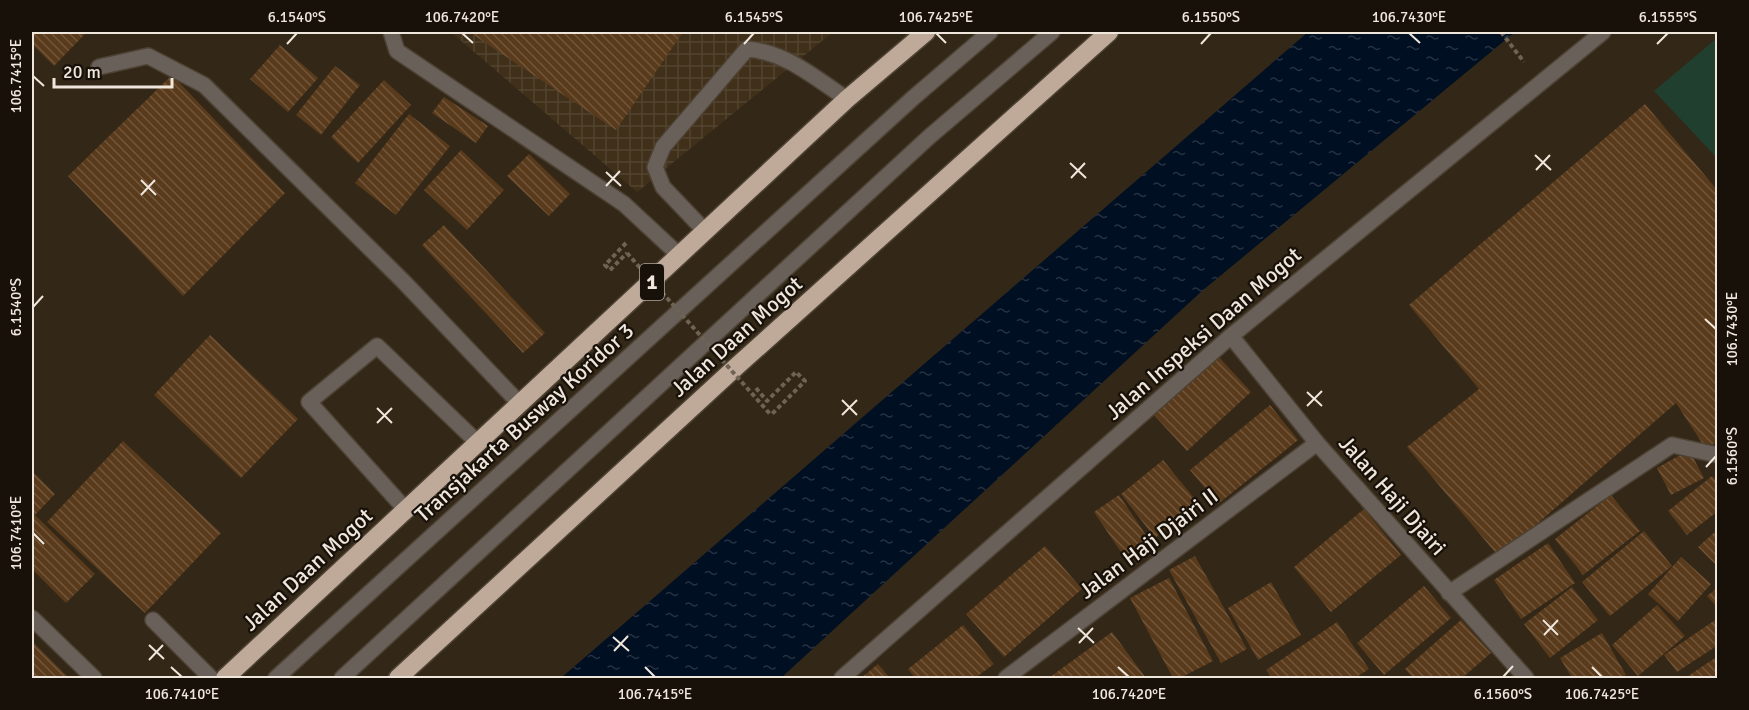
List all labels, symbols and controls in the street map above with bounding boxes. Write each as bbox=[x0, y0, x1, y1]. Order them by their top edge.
text: 6.1540°S bbox=[268, 8, 326, 26]
text: 106.7420°E bbox=[425, 8, 499, 26]
text: 6.1545°S bbox=[725, 8, 783, 26]
text: 106.7425°E bbox=[899, 8, 973, 26]
text: 6.1550°S bbox=[1182, 8, 1240, 26]
text: 106.7430°E bbox=[1372, 8, 1446, 26]
text: 6.1555°S bbox=[1639, 8, 1697, 26]
text: 106.7415°E bbox=[7, 39, 25, 113]
scale bar bbox=[54, 51, 172, 89]
text: 20 m bbox=[63, 61, 101, 83]
street label: Jalan Inspeksi Daan Mogot bbox=[1100, 241, 1307, 426]
road number: 1 bbox=[640, 264, 664, 300]
street label: Jalan Daan Mogot bbox=[665, 270, 808, 403]
text: 6.1540°S bbox=[7, 278, 25, 336]
text: 106.7430°E bbox=[1723, 292, 1741, 366]
street label: Transjakarta Busway Koridor 3 bbox=[409, 317, 639, 528]
text: 6.1560°S bbox=[1723, 427, 1741, 485]
street label: Jalan Haji Djairi bbox=[1333, 430, 1452, 561]
street label: Jalan Haji Djairi II bbox=[1073, 482, 1223, 605]
text: 106.7410°E bbox=[7, 496, 25, 570]
street label: Jalan Daan Mogot bbox=[237, 502, 378, 636]
text: 106.7410°E bbox=[145, 685, 219, 703]
text: 106.7415°E bbox=[618, 685, 692, 703]
text: 106.7420°E bbox=[1092, 685, 1166, 703]
text: 6.1560°S bbox=[1474, 685, 1532, 703]
text: 106.7425°E bbox=[1565, 685, 1639, 703]

